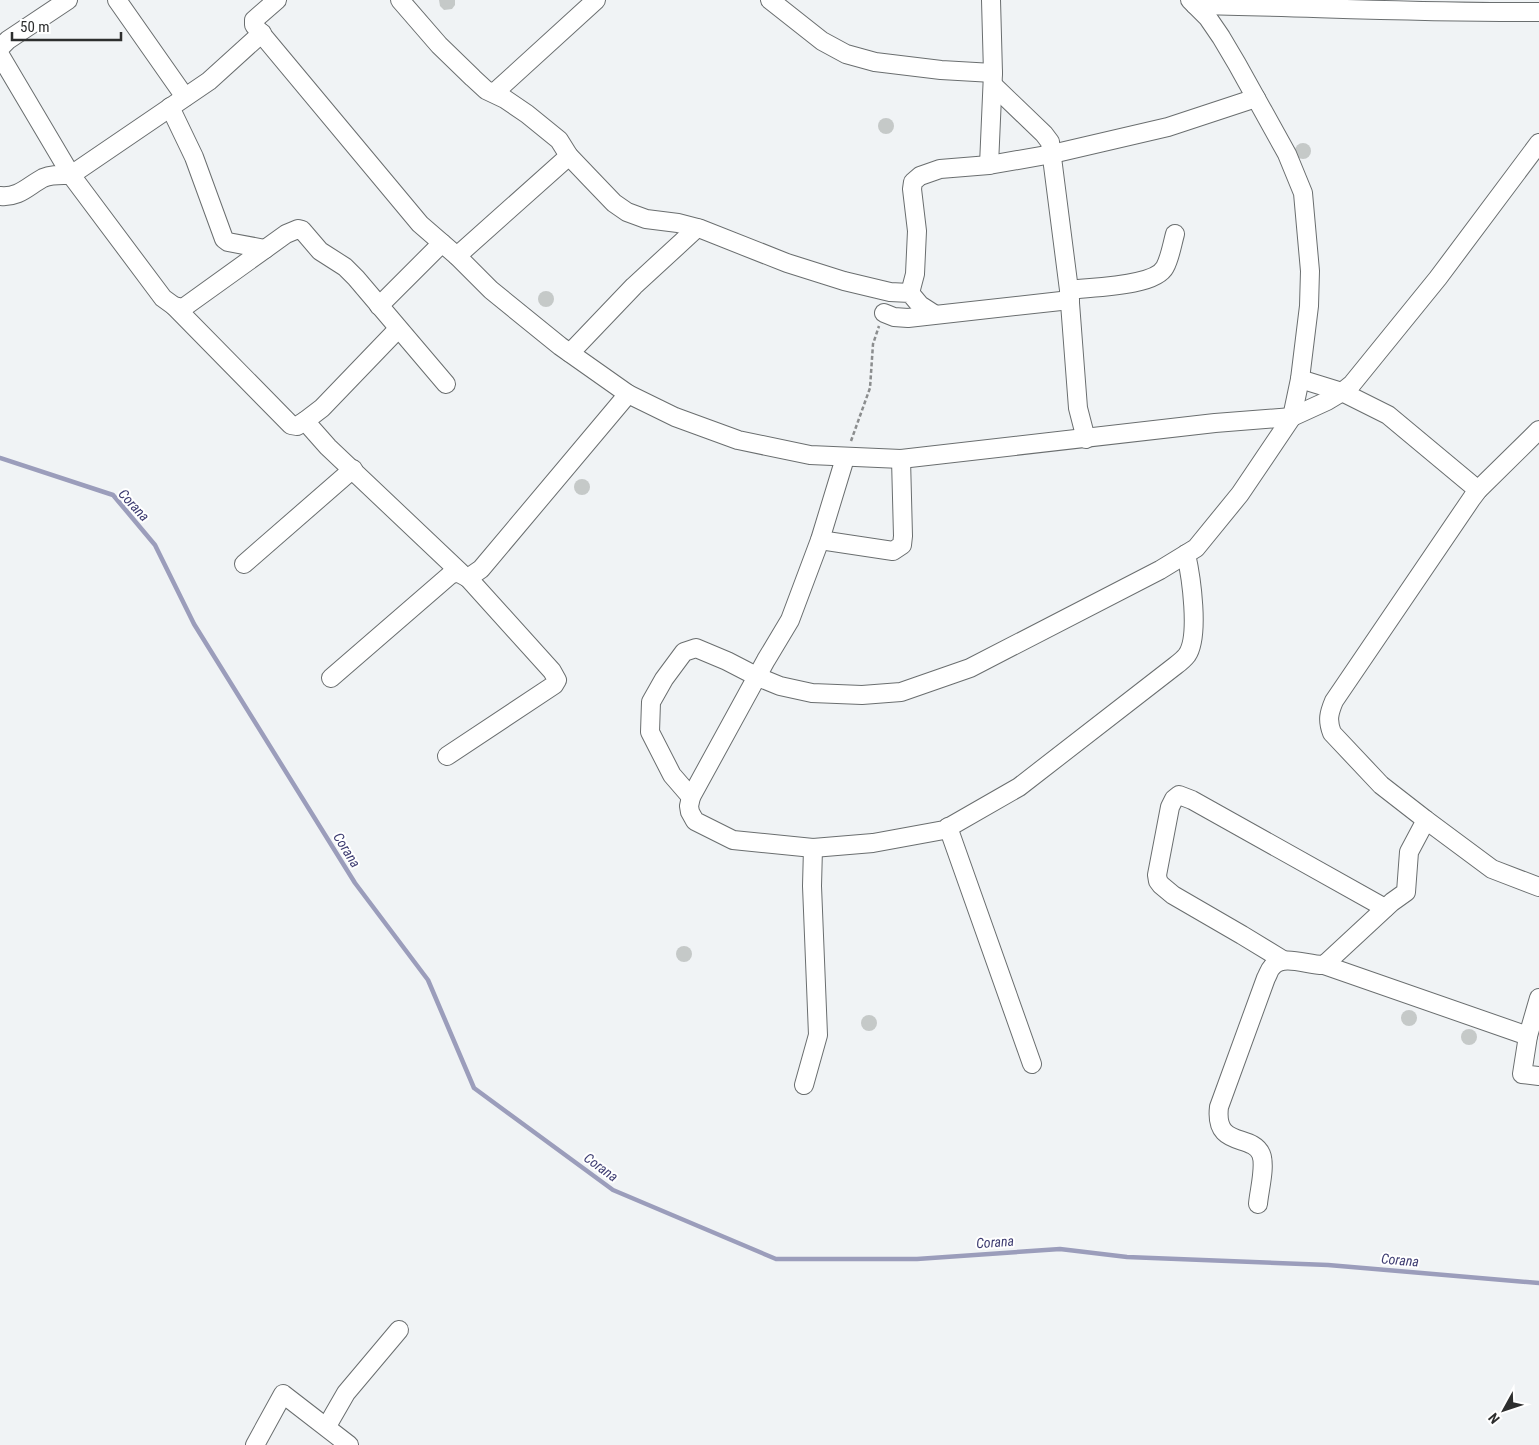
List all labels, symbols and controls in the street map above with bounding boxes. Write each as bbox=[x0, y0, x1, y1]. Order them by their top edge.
scale bar bbox=[12, 10, 121, 42]
text: 50 m bbox=[20, 18, 50, 36]
water label: Corana bbox=[115, 486, 153, 524]
water label: Corana bbox=[330, 830, 364, 870]
water label: Corana bbox=[581, 1149, 621, 1185]
water label: Corana bbox=[976, 1233, 1014, 1251]
water label: Corana bbox=[1380, 1250, 1420, 1270]
north arrow bbox=[1479, 1385, 1529, 1435]
text: N bbox=[1485, 1410, 1503, 1427]

